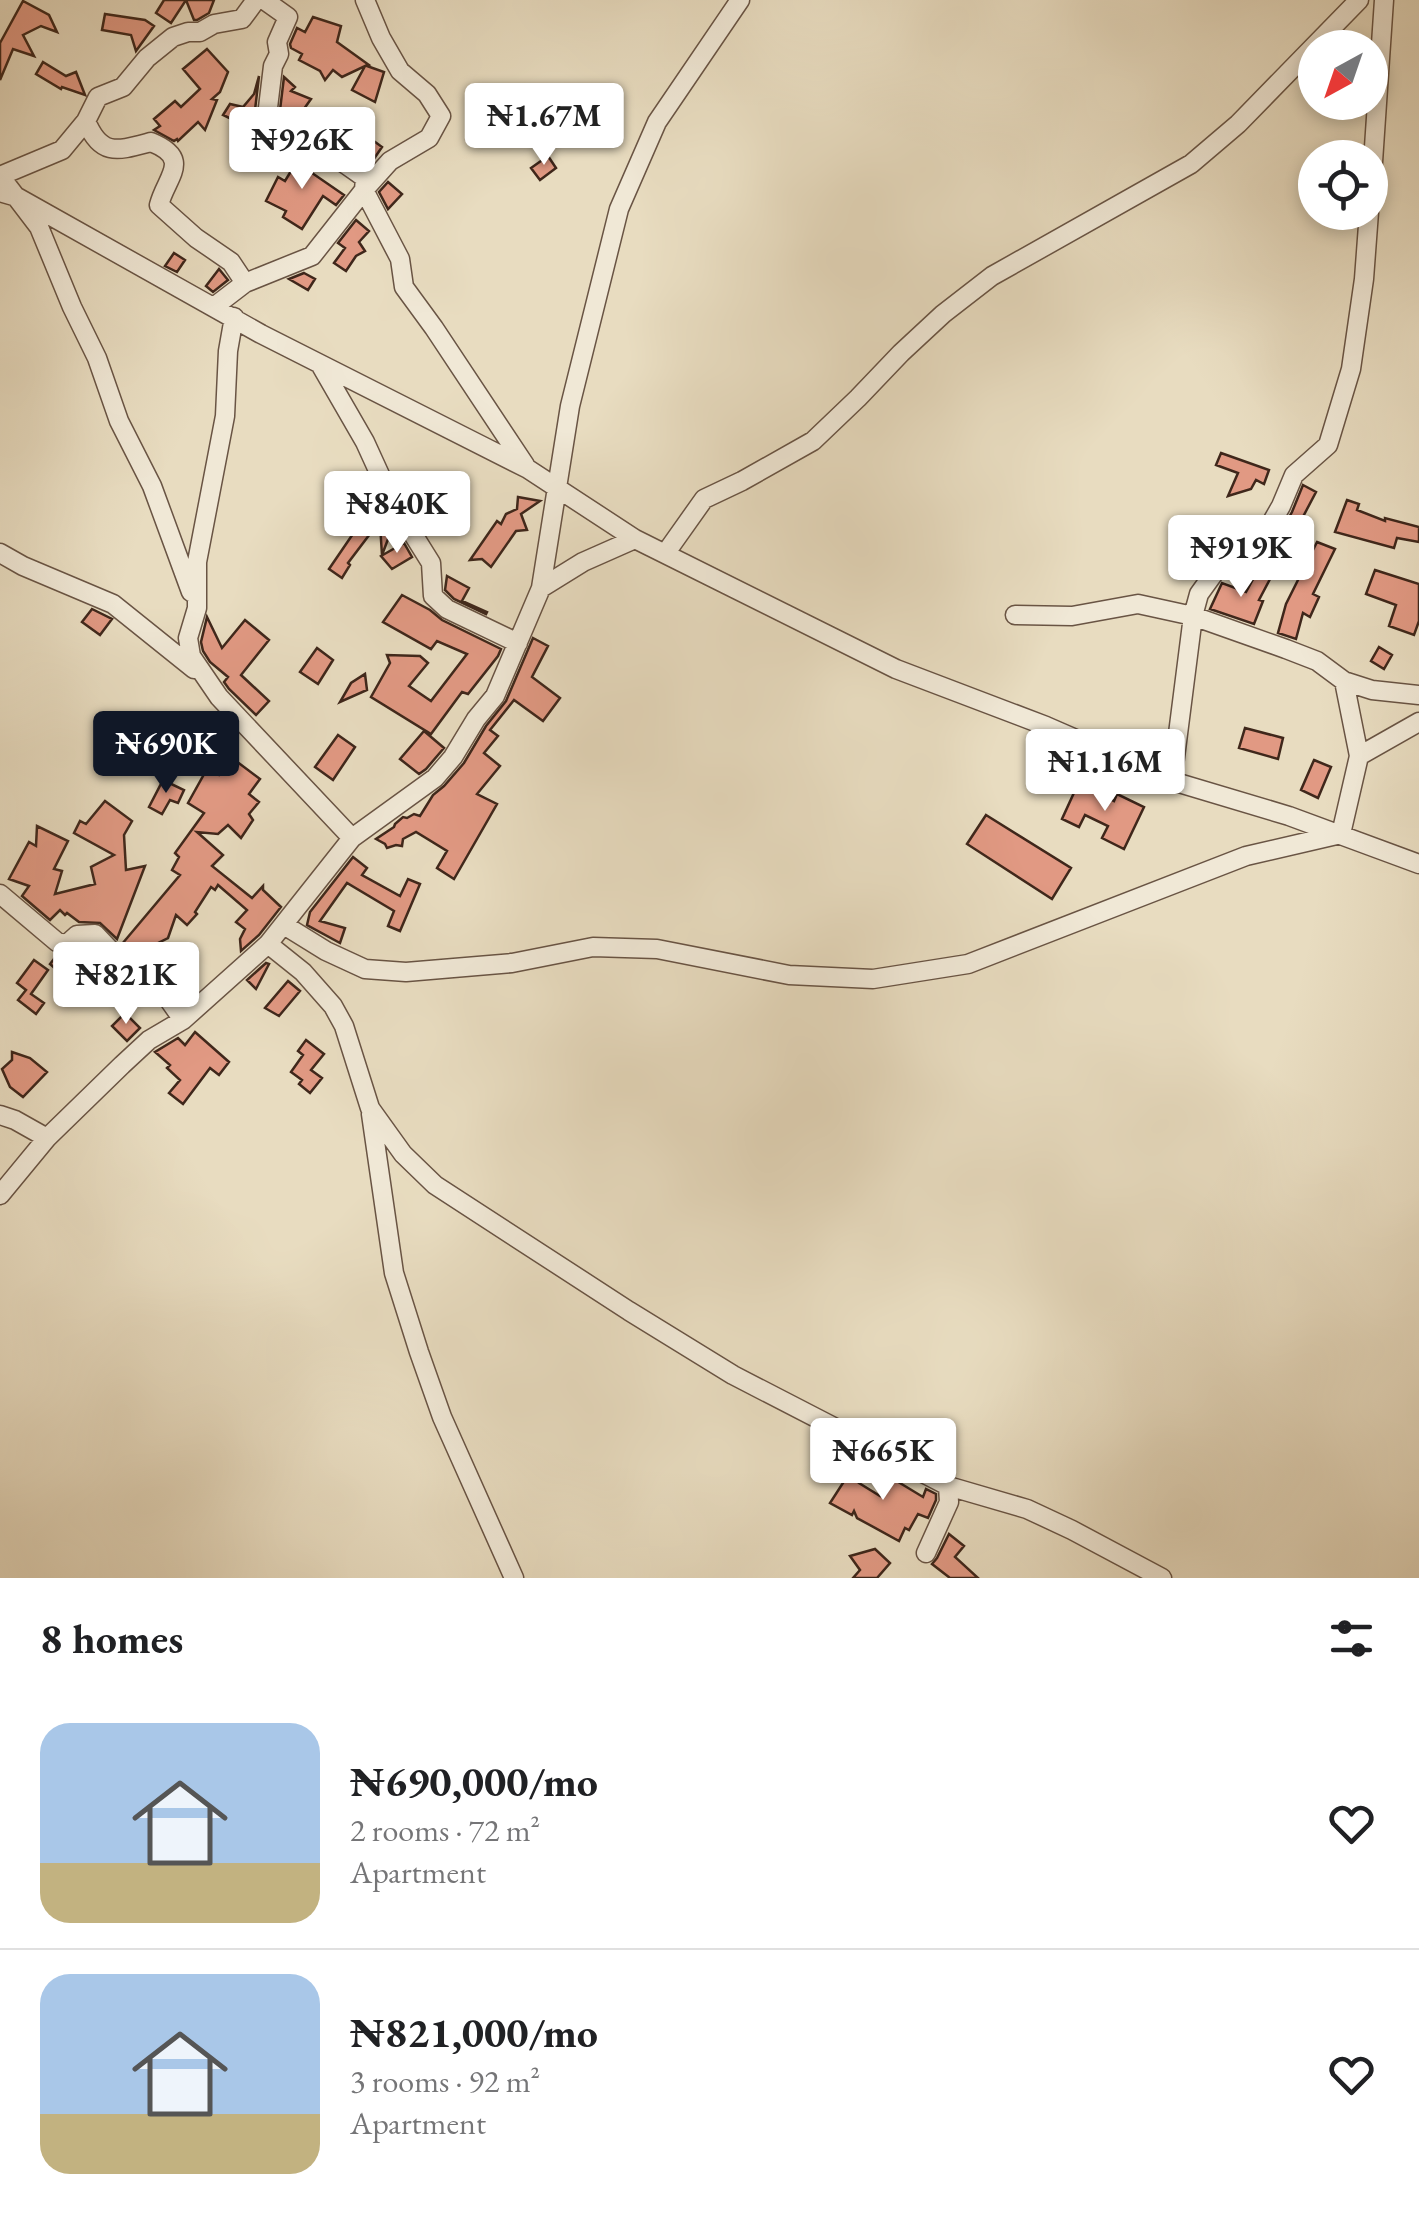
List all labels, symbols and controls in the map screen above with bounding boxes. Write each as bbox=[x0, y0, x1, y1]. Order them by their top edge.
north arrow bbox=[1298, 30, 1388, 120]
map controls bbox=[1298, 30, 1388, 230]
pin: ₦1.67M bbox=[463, 83, 625, 168]
text: ₦1.67M bbox=[487, 94, 601, 136]
pin: ₦926K bbox=[232, 107, 372, 192]
text: ₦926K bbox=[251, 118, 353, 160]
button: locate bbox=[1298, 140, 1388, 230]
pin: ₦840K bbox=[327, 471, 467, 556]
text: ₦840K bbox=[346, 482, 448, 524]
pin: ₦919K bbox=[1171, 515, 1311, 600]
text: ₦919K bbox=[1190, 526, 1292, 568]
pin: ₦690K bbox=[96, 711, 236, 796]
text: ₦690K bbox=[115, 722, 217, 764]
pin: ₦1.16M bbox=[1024, 729, 1186, 814]
text: ₦1.16M bbox=[1048, 740, 1162, 782]
pin: ₦821K bbox=[56, 942, 196, 1027]
text: ₦821K bbox=[75, 953, 177, 995]
pin: ₦665K bbox=[813, 1418, 953, 1503]
text: ₦665K bbox=[832, 1429, 934, 1471]
text: 8 homes bbox=[40, 1611, 183, 1666]
icon: filters bbox=[1324, 1611, 1379, 1666]
text: ₦690,000/mo bbox=[350, 1754, 598, 1809]
icon: home bbox=[120, 1763, 240, 1883]
icon: heart bbox=[1324, 1796, 1379, 1851]
text: 2 rooms · 72 m² bbox=[350, 1809, 540, 1851]
text: Apartment bbox=[350, 1851, 486, 1893]
text: ₦821,000/mo bbox=[350, 2005, 598, 2060]
icon: home bbox=[120, 2014, 240, 2134]
icon: heart bbox=[1324, 2047, 1379, 2102]
text: 3 rooms · 92 m² bbox=[350, 2060, 540, 2102]
text: Apartment bbox=[350, 2102, 486, 2144]

